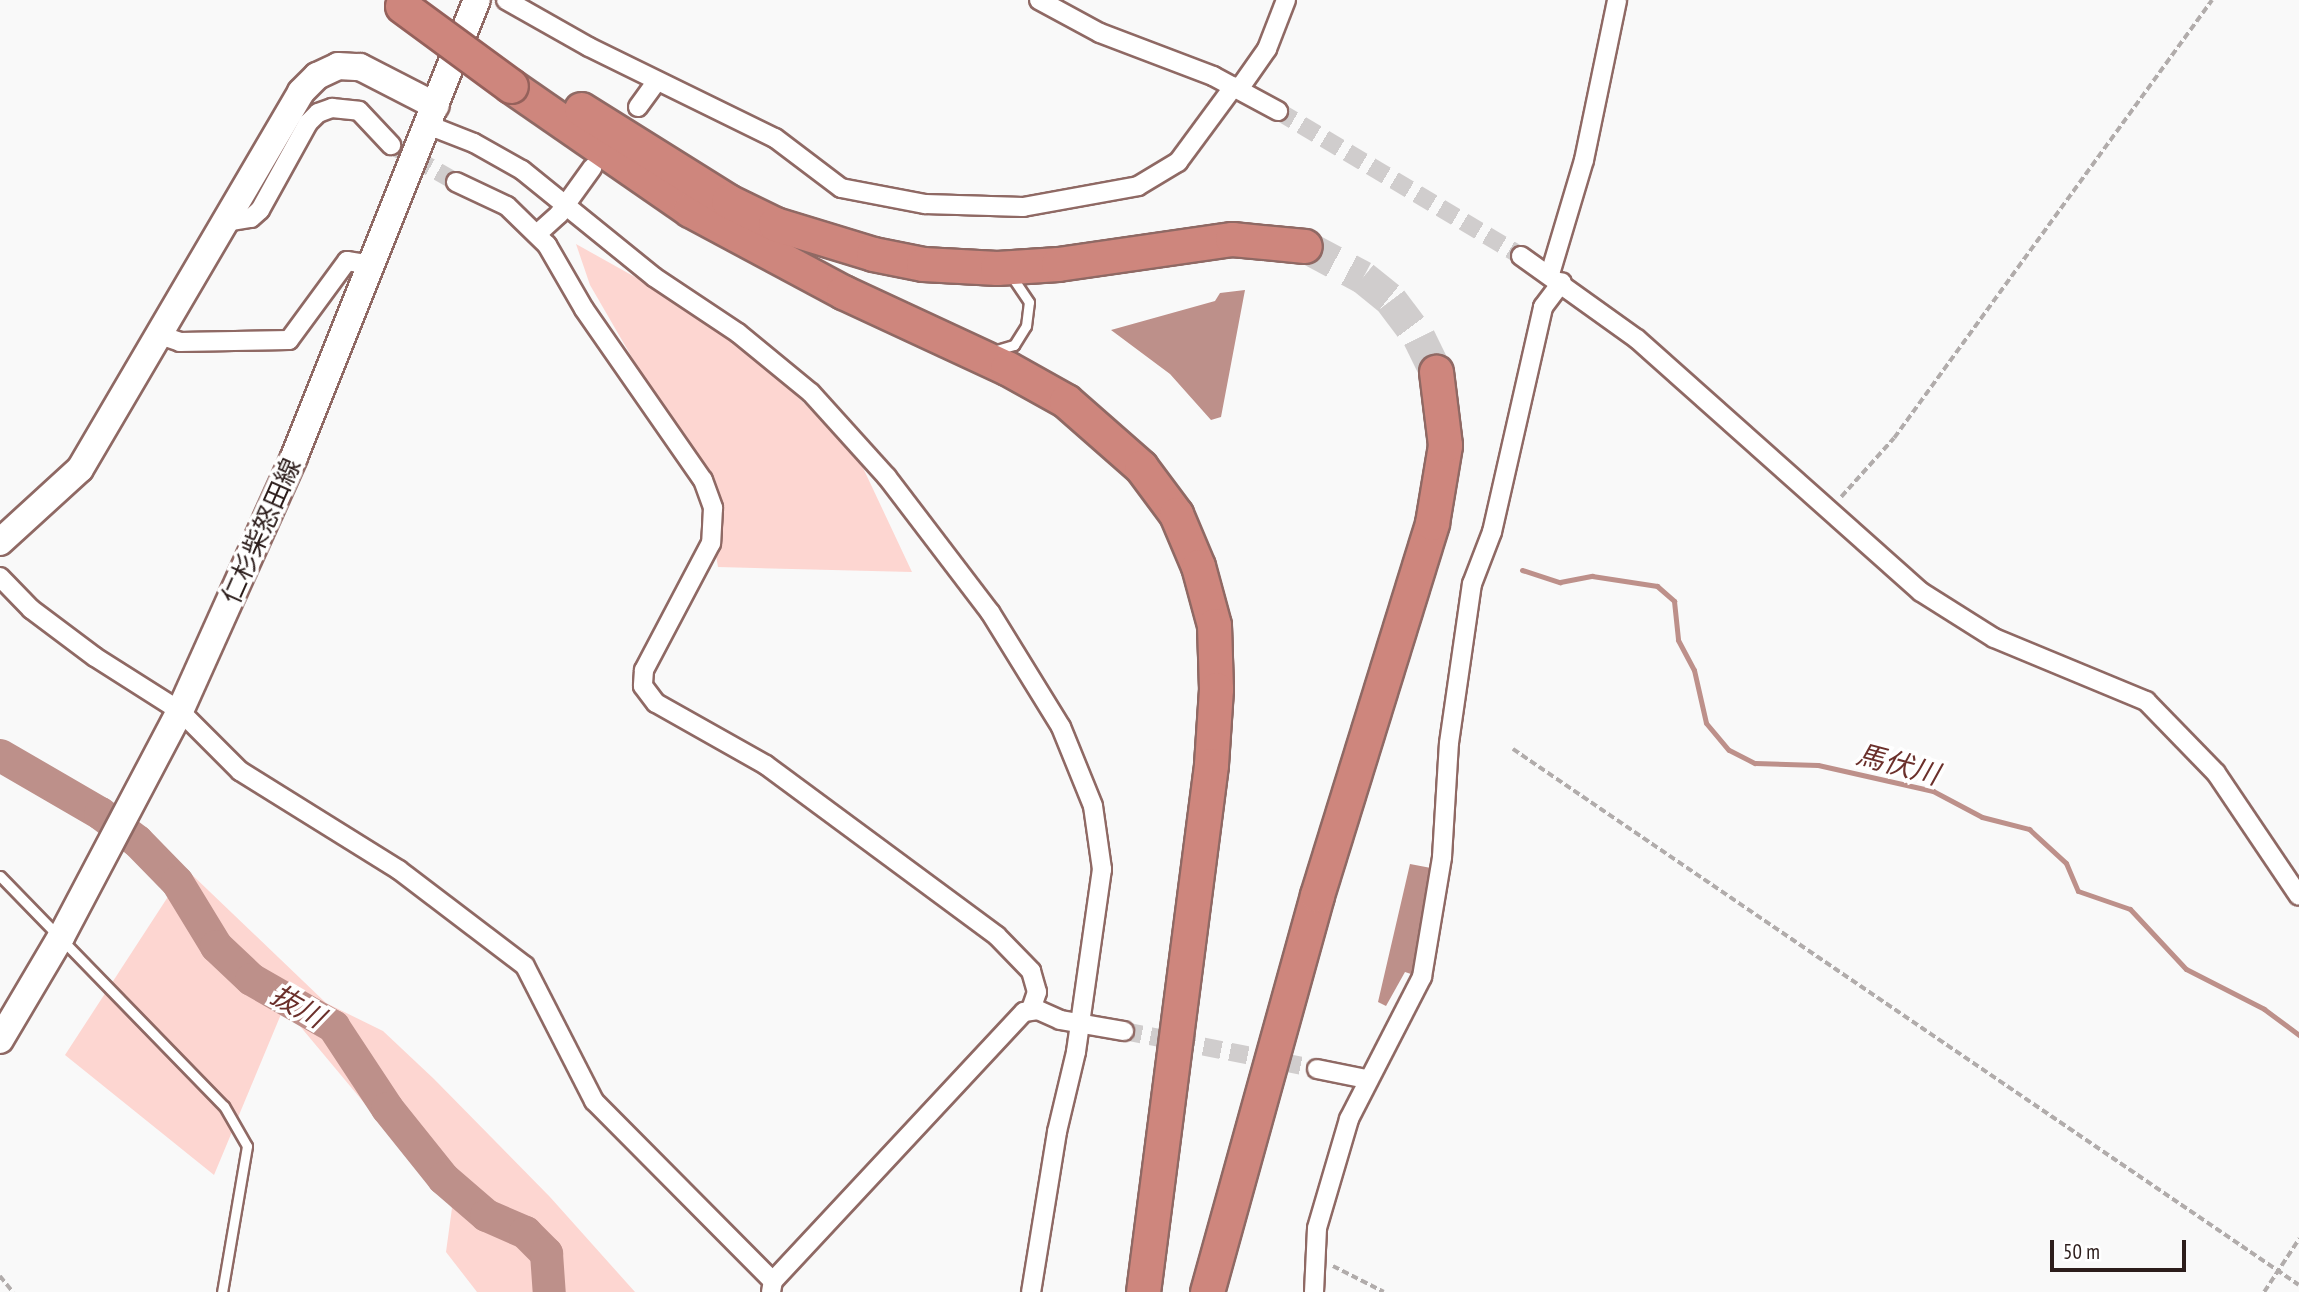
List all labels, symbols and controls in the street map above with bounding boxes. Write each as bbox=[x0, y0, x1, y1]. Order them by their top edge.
street label: 仁杉柴怒田線 bbox=[215, 453, 307, 609]
water label: 馬伏川 bbox=[1853, 737, 1943, 791]
water label: 抜川 bbox=[265, 977, 331, 1035]
scale bar bbox=[2054, 1226, 2190, 1270]
text: 50 m bbox=[2063, 1238, 2100, 1265]

